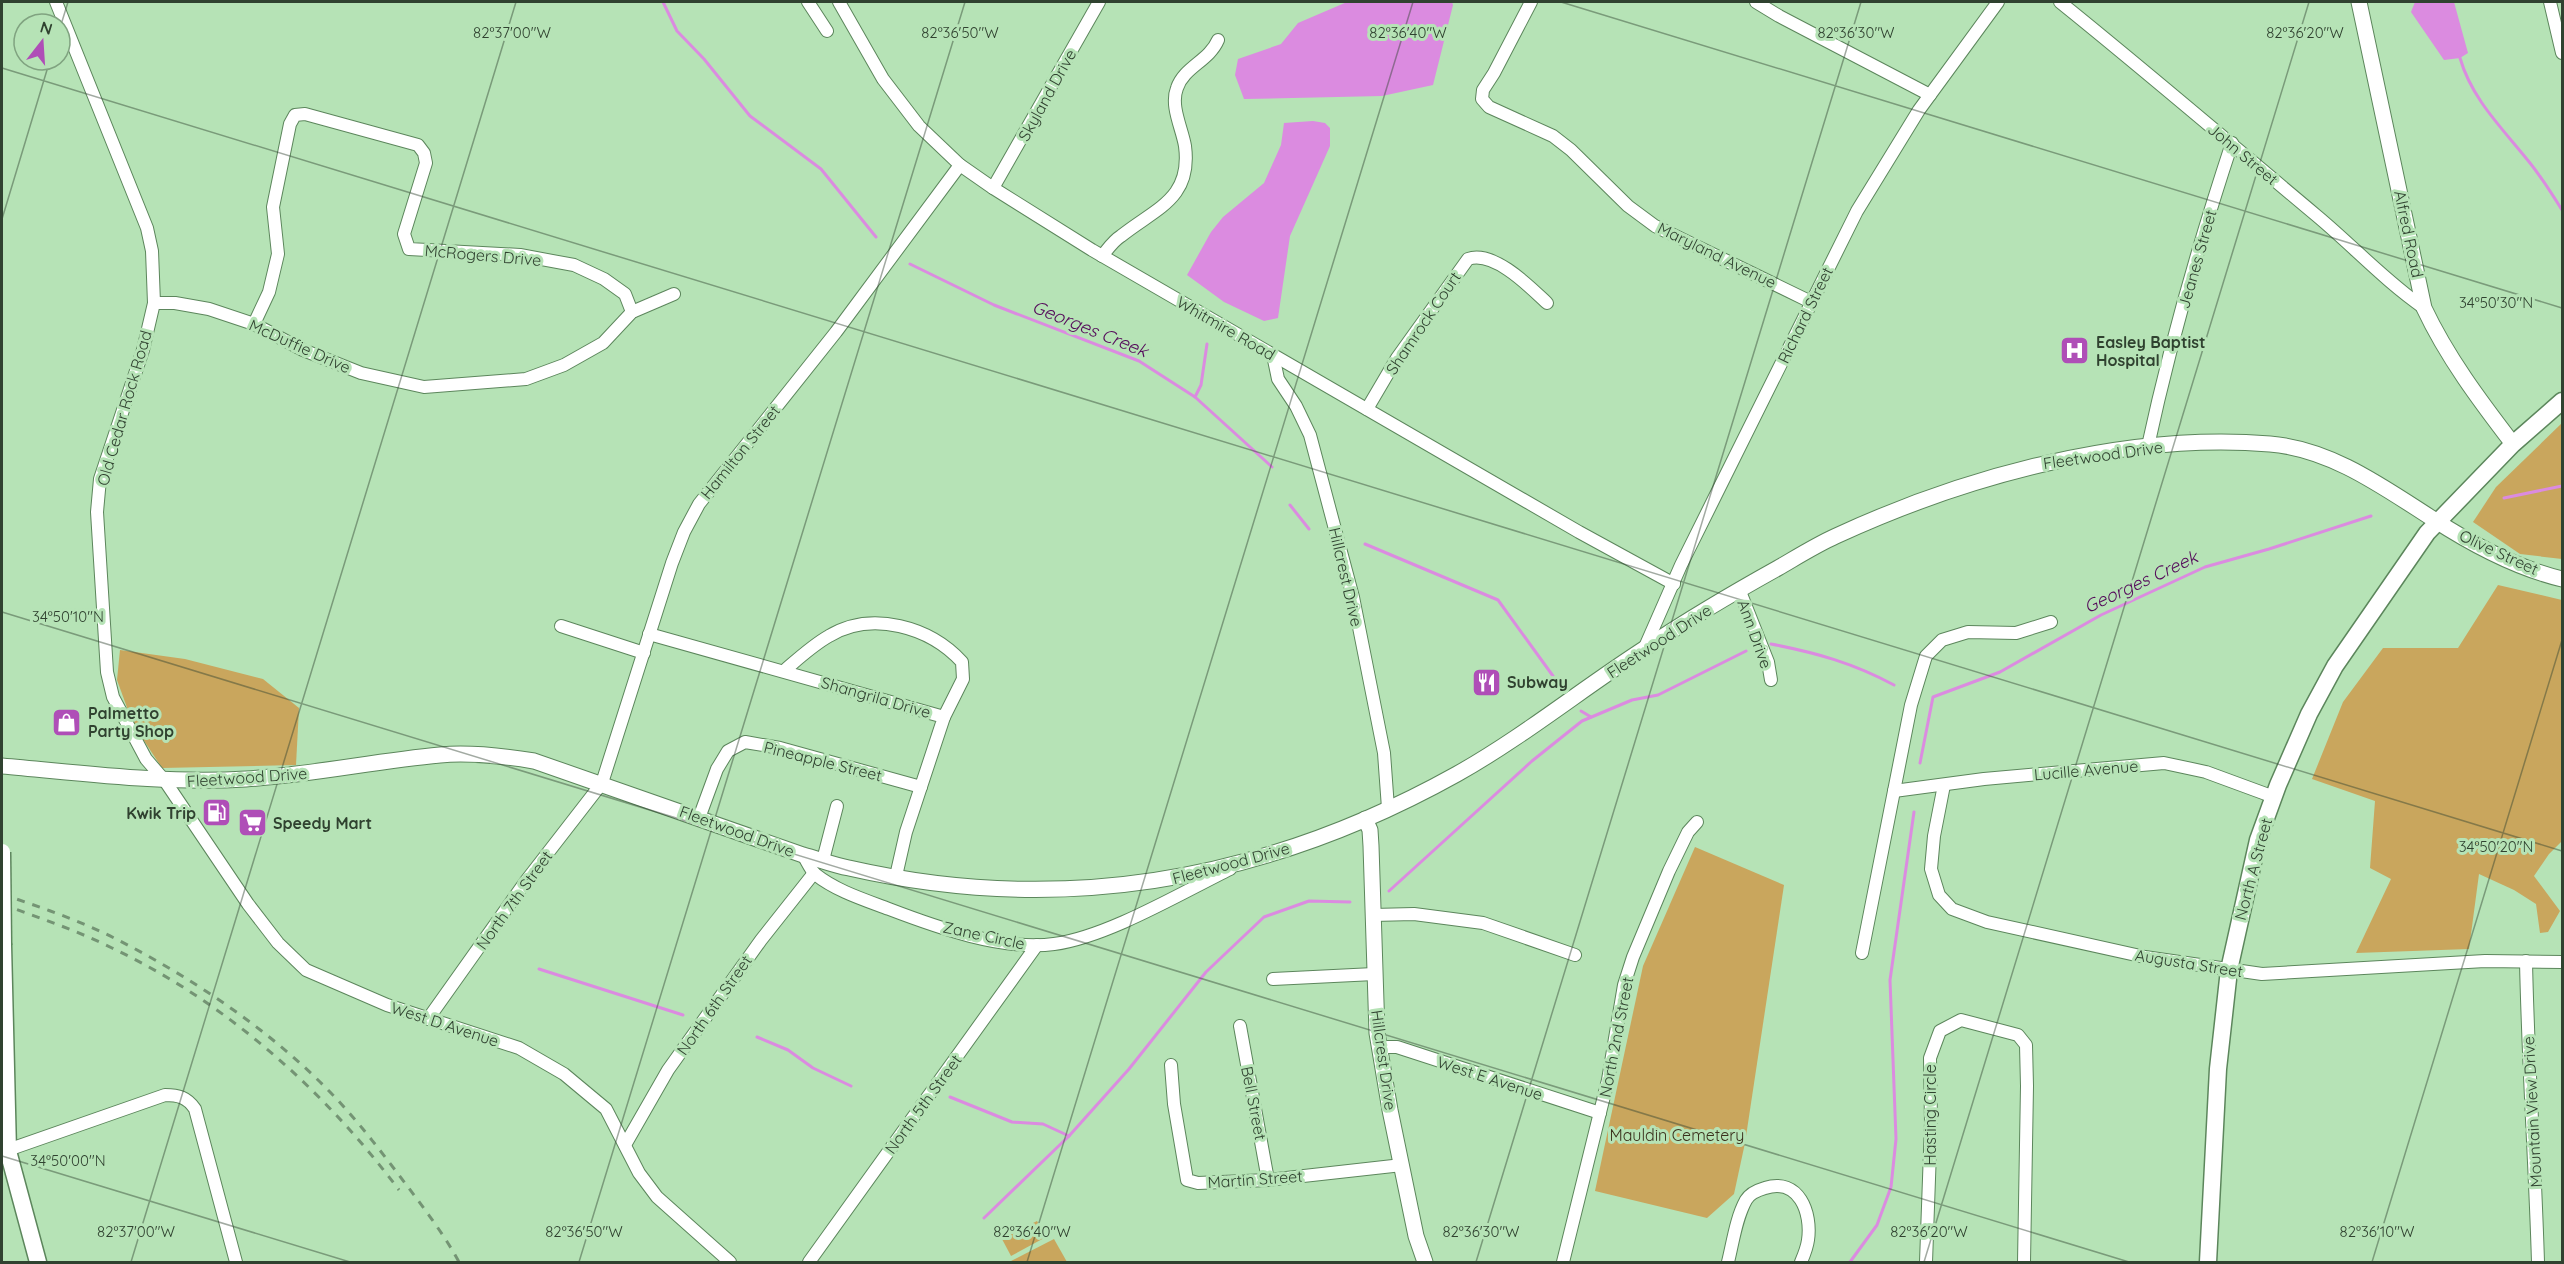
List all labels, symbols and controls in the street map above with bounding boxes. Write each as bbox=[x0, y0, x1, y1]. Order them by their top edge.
north arrow bbox=[12, 12, 72, 72]
text: N bbox=[38, 16, 55, 39]
text: 82°37'00"W bbox=[473, 23, 551, 42]
text: 82°36'50"W bbox=[921, 23, 999, 42]
text: 82°36'40"W bbox=[1369, 23, 1447, 42]
text: 82°36'30"W bbox=[1817, 23, 1895, 42]
text: 82°36'20"W bbox=[2266, 23, 2344, 42]
street label: Skyland Drive bbox=[1014, 46, 1080, 144]
street label: John Street bbox=[2204, 119, 2282, 189]
street label: Alfred Road bbox=[2390, 189, 2428, 279]
street label: Jeanes Street bbox=[2173, 207, 2221, 311]
street label: Maryland Avenue bbox=[1654, 218, 1780, 292]
street label: McRogers Drive bbox=[424, 240, 542, 270]
street label: Richard Street bbox=[1773, 264, 1837, 366]
street label: Shamrock Court bbox=[1381, 268, 1465, 378]
street label: Whitmire Road bbox=[1173, 292, 1279, 364]
text: 34°50'30"N bbox=[2459, 293, 2533, 312]
water label: Georges Creek bbox=[1029, 295, 1153, 363]
street label: McDuffie Drive bbox=[246, 315, 354, 377]
street label: Old Cedar Rock Road bbox=[92, 328, 156, 488]
place label: Easley Baptist Hospital bbox=[2096, 332, 2205, 370]
hospital icon: Easley Baptist Hospital bbox=[2059, 335, 2091, 367]
street label: Hamilton Street bbox=[696, 401, 784, 503]
street label: Fleetwood Drive bbox=[2042, 437, 2164, 473]
street label: Hillcrest Drive bbox=[1325, 525, 1367, 629]
street label: Olive Street bbox=[2456, 525, 2542, 579]
water label: Georges Creek bbox=[2080, 545, 2203, 618]
street label: Ann Drive bbox=[1733, 597, 1777, 671]
street label: Fleetwood Drive bbox=[1603, 600, 1715, 682]
text: 34°50'10"N bbox=[32, 607, 104, 626]
restaurant icon: Subway bbox=[1470, 666, 1502, 698]
street label: Shangrila Drive bbox=[819, 672, 933, 722]
place label: Subway bbox=[1507, 672, 1568, 692]
place label: Palmetto Party Shop bbox=[88, 703, 174, 741]
shop icon: Palmetto Party Shop bbox=[51, 706, 83, 738]
street label: Pineapple Street bbox=[762, 737, 884, 785]
street label: Lucille Avenue bbox=[2033, 755, 2139, 785]
street label: Fleetwood Drive bbox=[186, 763, 308, 791]
fuel station icon: Kwik Trip bbox=[201, 797, 233, 829]
street label: Fleetwood Drive bbox=[677, 801, 797, 861]
place label: Kwik Trip bbox=[126, 803, 196, 823]
supermarket icon: Speedy Mart bbox=[236, 807, 268, 839]
place label: Speedy Mart bbox=[273, 813, 372, 833]
street label: North A Street bbox=[2230, 816, 2276, 922]
text: 34°50'20"N bbox=[2459, 837, 2533, 856]
street label: Fleetwood Drive bbox=[1170, 838, 1292, 888]
street label: North 7th Street bbox=[471, 847, 557, 953]
street label: Zane Circle bbox=[941, 917, 1027, 953]
street label: Augusta Street bbox=[2134, 945, 2244, 981]
street label: North 6th Street bbox=[672, 951, 756, 1059]
street label: North 2nd Street bbox=[1595, 975, 1637, 1099]
street label: West D Avenue bbox=[389, 997, 501, 1051]
street label: Hillcrest Drive bbox=[1367, 1009, 1401, 1111]
street label: Mountain View Drive bbox=[2518, 1036, 2546, 1188]
street label: North 5th Street bbox=[880, 1051, 966, 1157]
street label: West E Avenue bbox=[1435, 1052, 1545, 1104]
street label: Bell Street bbox=[1237, 1064, 1271, 1142]
street label: Hasting Circle bbox=[1920, 1064, 1940, 1166]
park label: Mauldin Cemetery bbox=[1610, 1125, 1744, 1145]
text: 34°50'00"N bbox=[30, 1151, 106, 1170]
street label: Martin Street bbox=[1207, 1166, 1303, 1192]
text: 82°37'00"W bbox=[97, 1222, 175, 1241]
text: 82°36'50"W bbox=[545, 1222, 623, 1241]
text: 82°36'40"W bbox=[993, 1222, 1071, 1241]
text: 82°36'30"W bbox=[1442, 1222, 1520, 1241]
text: 82°36'20"W bbox=[1890, 1222, 1968, 1241]
text: 82°36'10"W bbox=[2340, 1222, 2415, 1241]

